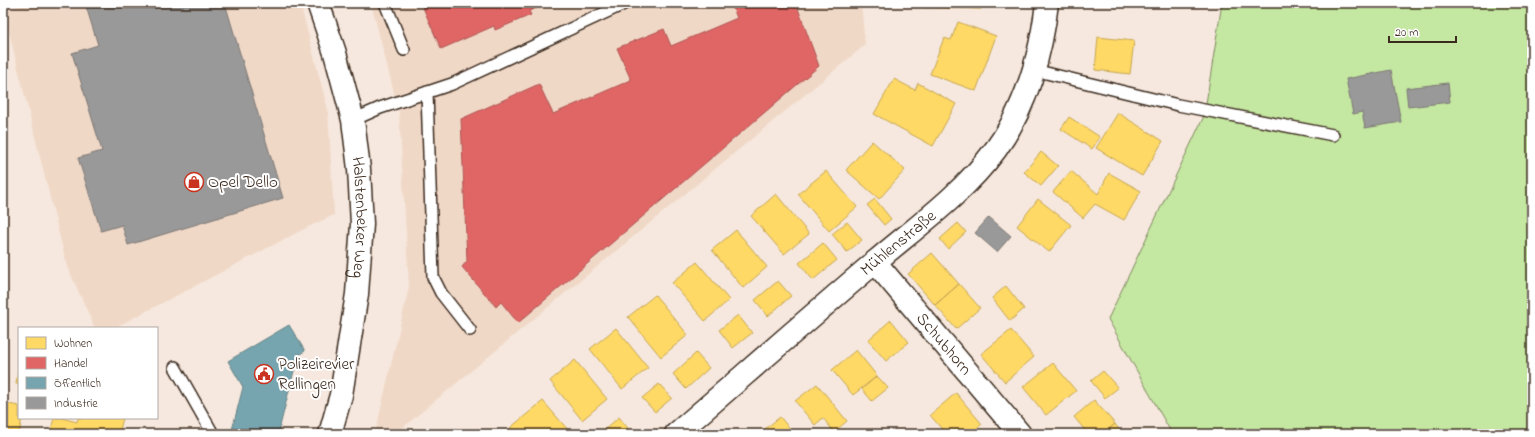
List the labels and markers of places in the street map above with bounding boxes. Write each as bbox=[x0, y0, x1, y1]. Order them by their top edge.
place label: Opel Dello bbox=[208, 170, 278, 195]
shop icon: Opel Dello bbox=[183, 171, 205, 193]
place label: Polizeirevier Rellingen bbox=[278, 352, 355, 399]
public building icon: Polizeirevier Rellingen bbox=[253, 363, 275, 385]

